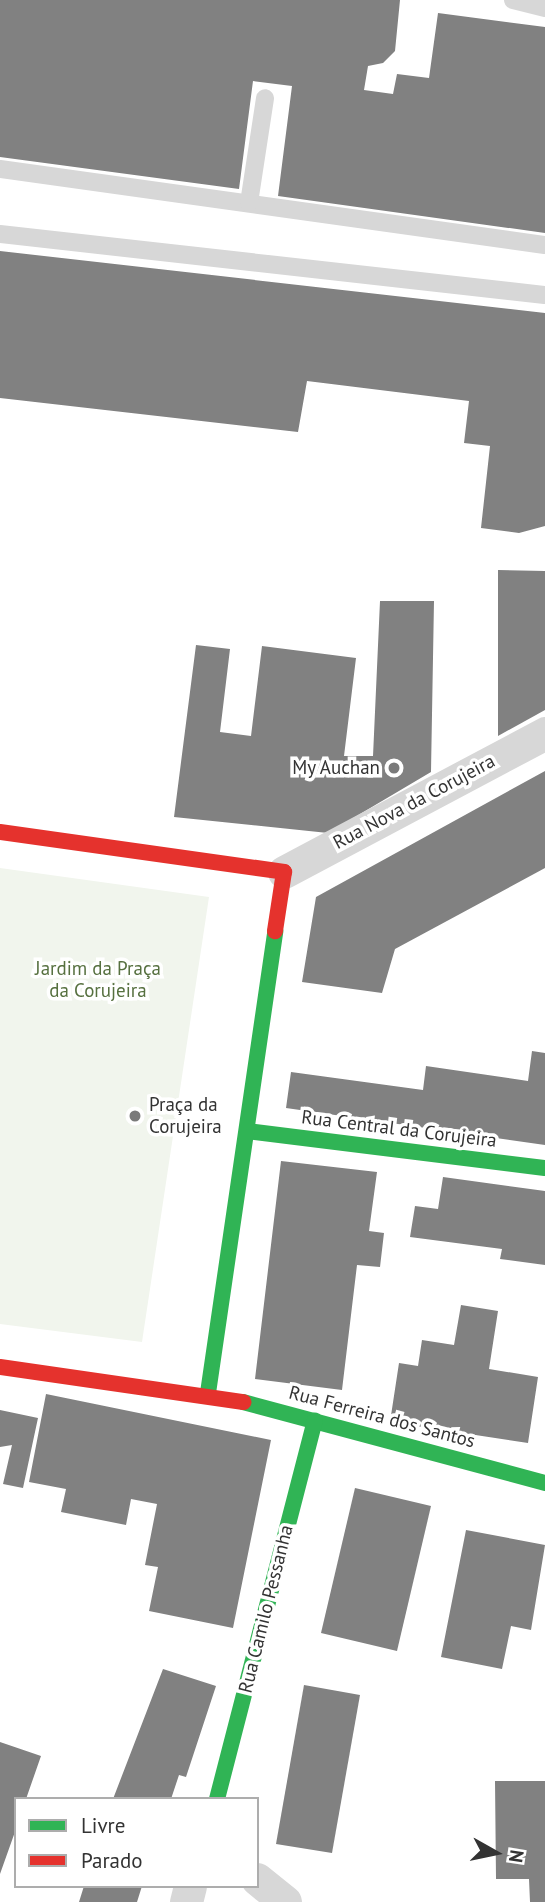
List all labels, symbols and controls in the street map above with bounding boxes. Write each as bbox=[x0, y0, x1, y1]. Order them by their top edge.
street label: Rua Nova da Corujeira bbox=[329, 750, 499, 854]
place label: My Auchan bbox=[291, 757, 380, 779]
marker: My Auchan bbox=[386, 760, 402, 776]
park label: Jardim da Praça da Corujeira bbox=[35, 958, 161, 1002]
place label: Praça da Corujeira bbox=[149, 1094, 222, 1138]
street label: Rua Central da Corujeira bbox=[300, 1106, 498, 1152]
marker: Praça da Corujeira bbox=[127, 1108, 143, 1124]
street label: Rua Ferreira dos Santos bbox=[286, 1381, 478, 1453]
street label: Rua Camilo Pessanha bbox=[234, 1523, 298, 1695]
legend bbox=[14, 1797, 259, 1888]
text: Livre bbox=[81, 1812, 125, 1839]
north arrow bbox=[461, 1818, 531, 1888]
text: Parado bbox=[81, 1847, 143, 1874]
text: N bbox=[504, 1848, 530, 1864]

